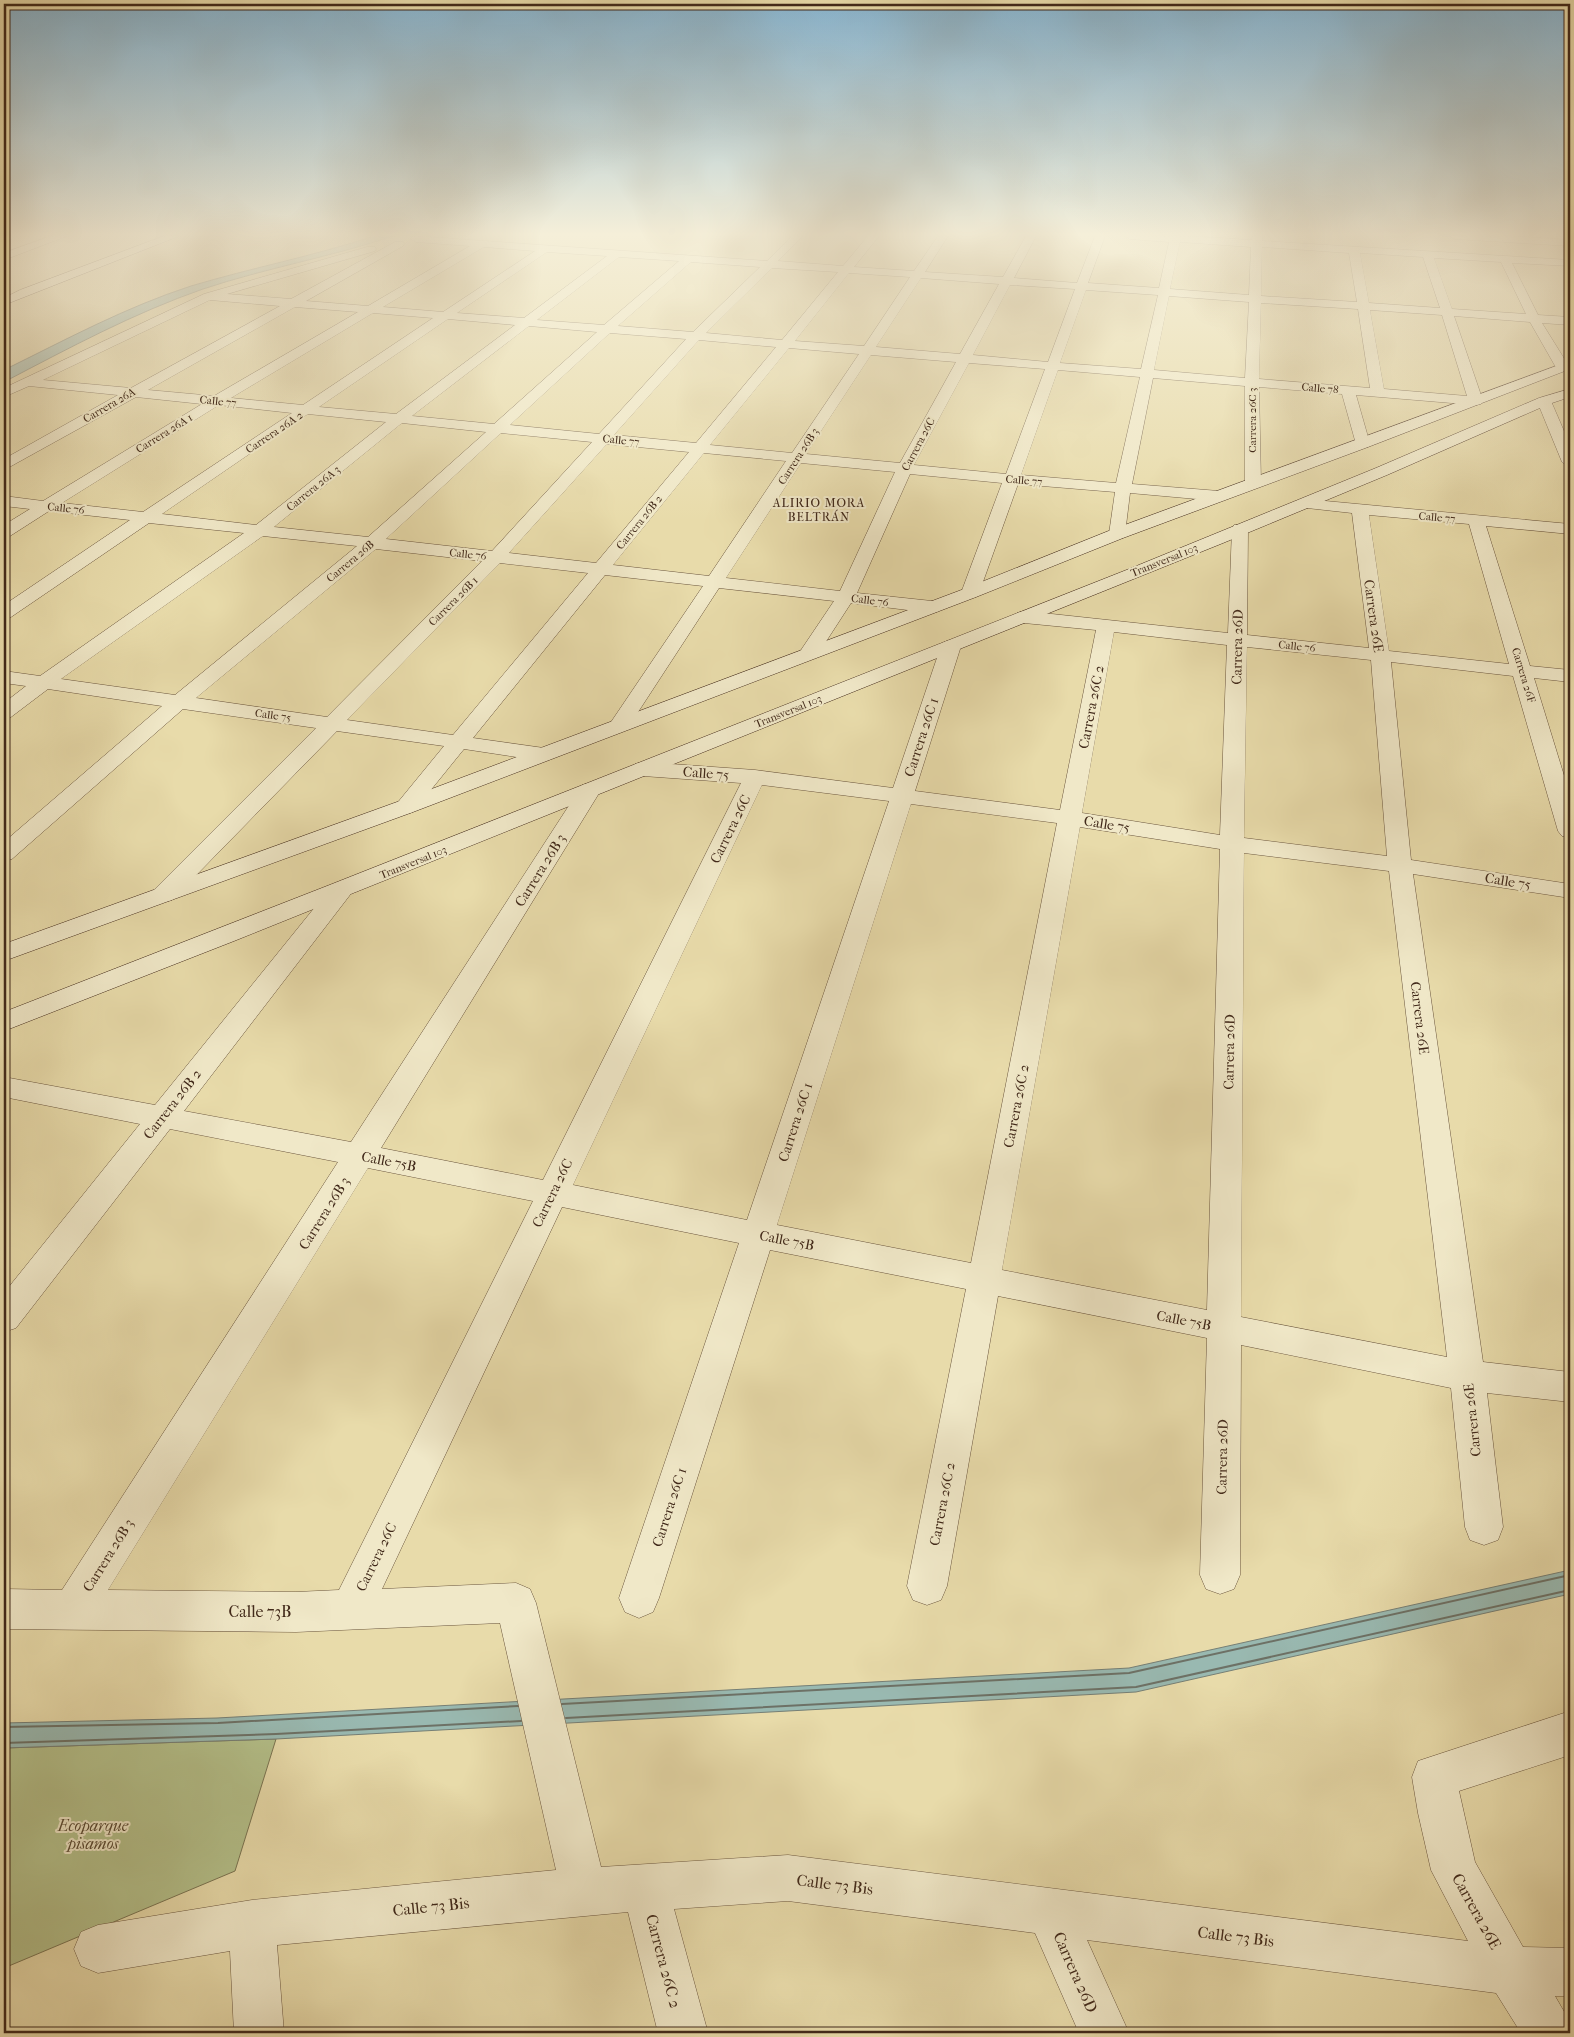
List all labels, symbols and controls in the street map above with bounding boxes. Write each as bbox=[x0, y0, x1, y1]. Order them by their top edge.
street label: Calle 78 bbox=[1301, 380, 1339, 397]
street label: Carrera 26A bbox=[81, 385, 138, 426]
street label: Carrera 26C 3 bbox=[1246, 387, 1259, 453]
street label: Calle 77 bbox=[199, 393, 237, 410]
street label: Carrera 26A 2 bbox=[243, 408, 306, 456]
street label: Carrera 26A 1 bbox=[134, 411, 195, 456]
street label: Carrera 26C bbox=[899, 415, 938, 473]
street label: Carrera 26B 3 bbox=[775, 425, 822, 487]
street label: Calle 77 bbox=[602, 432, 640, 449]
street label: Carrera 26A 3 bbox=[284, 463, 343, 514]
street label: Calle 77 bbox=[1005, 472, 1043, 489]
street label: Carrera 26B 2 bbox=[614, 492, 665, 552]
district label: ALIRIO MORA BELTRÁN bbox=[772, 496, 865, 524]
street label: Calle 76 bbox=[47, 500, 85, 517]
street label: Calle 77 bbox=[1418, 509, 1456, 526]
street label: Carrera 26B bbox=[324, 538, 377, 585]
street label: Transversal 103 bbox=[1129, 541, 1200, 580]
street label: Calle 76 bbox=[449, 546, 487, 563]
street label: Carrera 26B 1 bbox=[426, 574, 481, 629]
street label: Carrera 26E bbox=[1360, 579, 1387, 654]
street label: Calle 76 bbox=[851, 592, 889, 609]
street label: Carrera 26D bbox=[1228, 609, 1247, 685]
street label: Calle 76 bbox=[1278, 638, 1316, 655]
street label: Carrera 26F bbox=[1509, 646, 1538, 704]
street label: Carrera 26C 2 bbox=[1075, 664, 1108, 750]
street label: Transversal 103 bbox=[753, 692, 824, 731]
street label: Carrera 26C 1 bbox=[901, 695, 942, 779]
street label: Calle 75 bbox=[254, 707, 292, 724]
street label: Calle 75 bbox=[682, 763, 730, 784]
street label: Carrera 26C bbox=[707, 792, 754, 866]
street label: Calle 75 bbox=[1083, 812, 1131, 837]
street label: Carrera 26B 3 bbox=[511, 831, 570, 910]
street label: Transversal 103 bbox=[378, 843, 449, 882]
street label: Calle 75 bbox=[1484, 869, 1532, 894]
street label: Carrera 26E bbox=[1407, 981, 1432, 1056]
street label: Carrera 26D bbox=[1220, 1014, 1239, 1090]
street label: Carrera 26C 2 bbox=[1000, 1063, 1033, 1149]
street label: Carrera 26B 2 bbox=[140, 1066, 205, 1143]
street label: Carrera 26C 1 bbox=[775, 1080, 816, 1164]
street label: Calle 75B bbox=[360, 1148, 418, 1175]
street label: Carrera 26C bbox=[529, 1156, 576, 1230]
street label: Carrera 26B 3 bbox=[295, 1174, 354, 1253]
street label: Calle 75B bbox=[758, 1227, 816, 1254]
street label: Calle 75B bbox=[1155, 1307, 1213, 1334]
street label: Carrera 26E bbox=[1460, 1382, 1485, 1457]
street label: Carrera 26D bbox=[1213, 1419, 1232, 1495]
street label: Carrera 26C 2 bbox=[926, 1461, 959, 1547]
street label: Carrera 26C 1 bbox=[649, 1465, 690, 1549]
street label: Carrera 26B 3 bbox=[79, 1516, 138, 1595]
street label: Carrera 26C bbox=[353, 1520, 400, 1594]
street label: Calle 73B bbox=[229, 1602, 291, 1621]
park label: Ecoparque pisamos bbox=[57, 1816, 129, 1853]
street label: Calle 73 Bis bbox=[796, 1870, 874, 1899]
street label: Carrera 26E bbox=[1448, 1870, 1505, 1953]
street label: Calle 73 Bis bbox=[392, 1893, 470, 1920]
street label: Carrera 26C 2 bbox=[642, 1912, 685, 2010]
street label: Calle 73 Bis bbox=[1197, 1922, 1275, 1951]
street label: Carrera 26D bbox=[1049, 1929, 1102, 2016]

